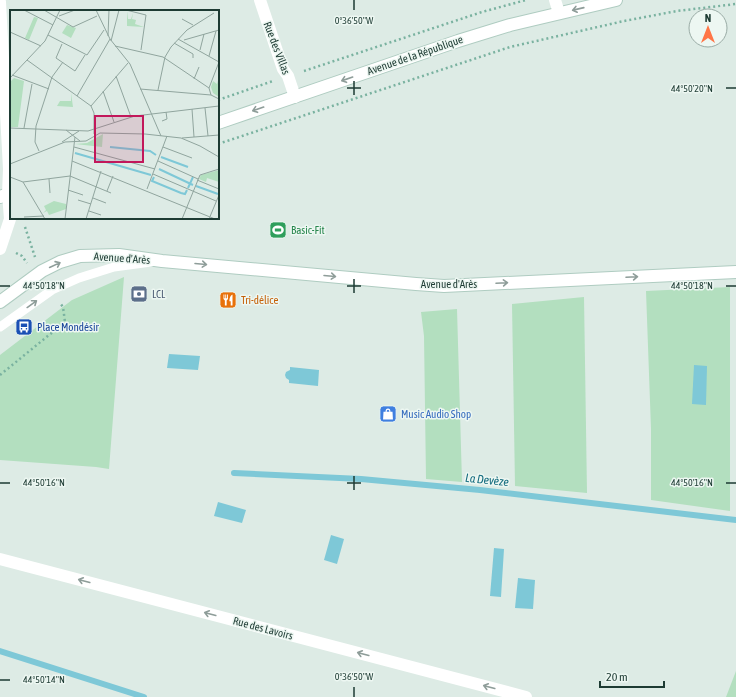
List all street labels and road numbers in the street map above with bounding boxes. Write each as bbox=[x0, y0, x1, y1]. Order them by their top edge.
street label: Rue des Villas bbox=[261, 20, 293, 76]
street label: Avenue de la République bbox=[366, 33, 464, 77]
street label: Avenue d'Arès bbox=[93, 250, 151, 266]
street label: Avenue d'Arès bbox=[421, 278, 477, 290]
street label: Rue des Lavoirs bbox=[232, 614, 294, 642]

